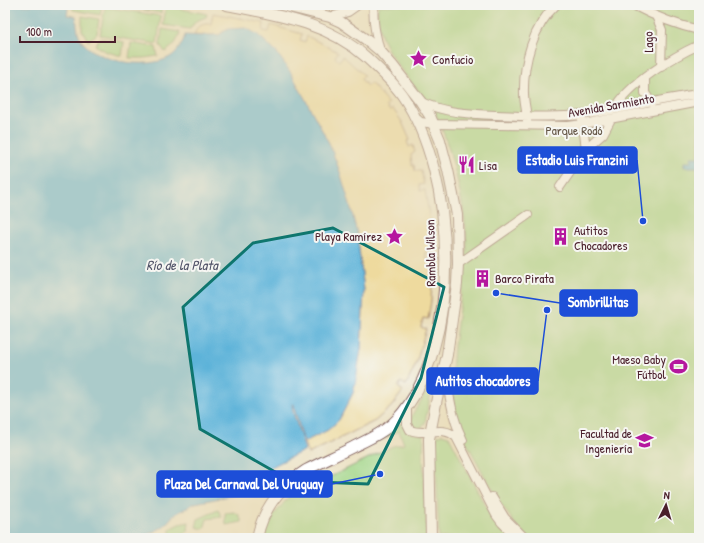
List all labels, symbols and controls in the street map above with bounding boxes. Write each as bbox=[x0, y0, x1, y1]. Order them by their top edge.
scale bar bbox=[20, 18, 115, 44]
text: 100 m bbox=[26, 23, 52, 40]
street label: Lago bbox=[639, 31, 657, 53]
place icon: Confucio bbox=[409, 49, 429, 69]
place label: Confucio bbox=[432, 50, 473, 68]
street label: Avenida Sarmiento bbox=[566, 89, 656, 121]
park label: Parque Rodó bbox=[545, 121, 603, 139]
callout: Estadio Luis Franzini bbox=[518, 147, 637, 173]
text: Estadio Luis Franzini bbox=[526, 150, 628, 169]
restaurant icon: Lisa bbox=[456, 155, 476, 175]
place label: Lisa bbox=[479, 156, 497, 174]
street label: Rambla Wilson bbox=[420, 219, 440, 287]
place label: Autitos Chocadores bbox=[574, 221, 627, 254]
place icon: Playa Ramírez bbox=[385, 226, 405, 246]
place label: Playa Ramírez bbox=[315, 227, 382, 245]
building icon: Autitos Chocadores bbox=[551, 227, 571, 247]
water label: Río de la Plata bbox=[146, 255, 219, 274]
building icon: Barco Pirata bbox=[472, 268, 492, 288]
place label: Barco Pirata bbox=[495, 269, 554, 287]
callout: Sombrillitas bbox=[560, 290, 637, 316]
text: Sombrillitas bbox=[568, 292, 629, 311]
place label: Maeso Baby Fútbol bbox=[612, 350, 667, 383]
sports icon: Maeso Baby Fútbol bbox=[669, 356, 689, 376]
callout: Autitos chocadores bbox=[427, 368, 538, 394]
text: Autitos chocadores bbox=[436, 371, 531, 390]
place label: Facultad de Ingeniería bbox=[579, 424, 632, 457]
school or university icon: Facultad de Ingeniería bbox=[635, 430, 655, 450]
callout: Plaza Del Carnaval Del Uruguay bbox=[157, 471, 332, 497]
text: Plaza Del Carnaval Del Uruguay bbox=[164, 474, 324, 495]
north arrow bbox=[646, 485, 686, 525]
text: N bbox=[663, 488, 671, 502]

